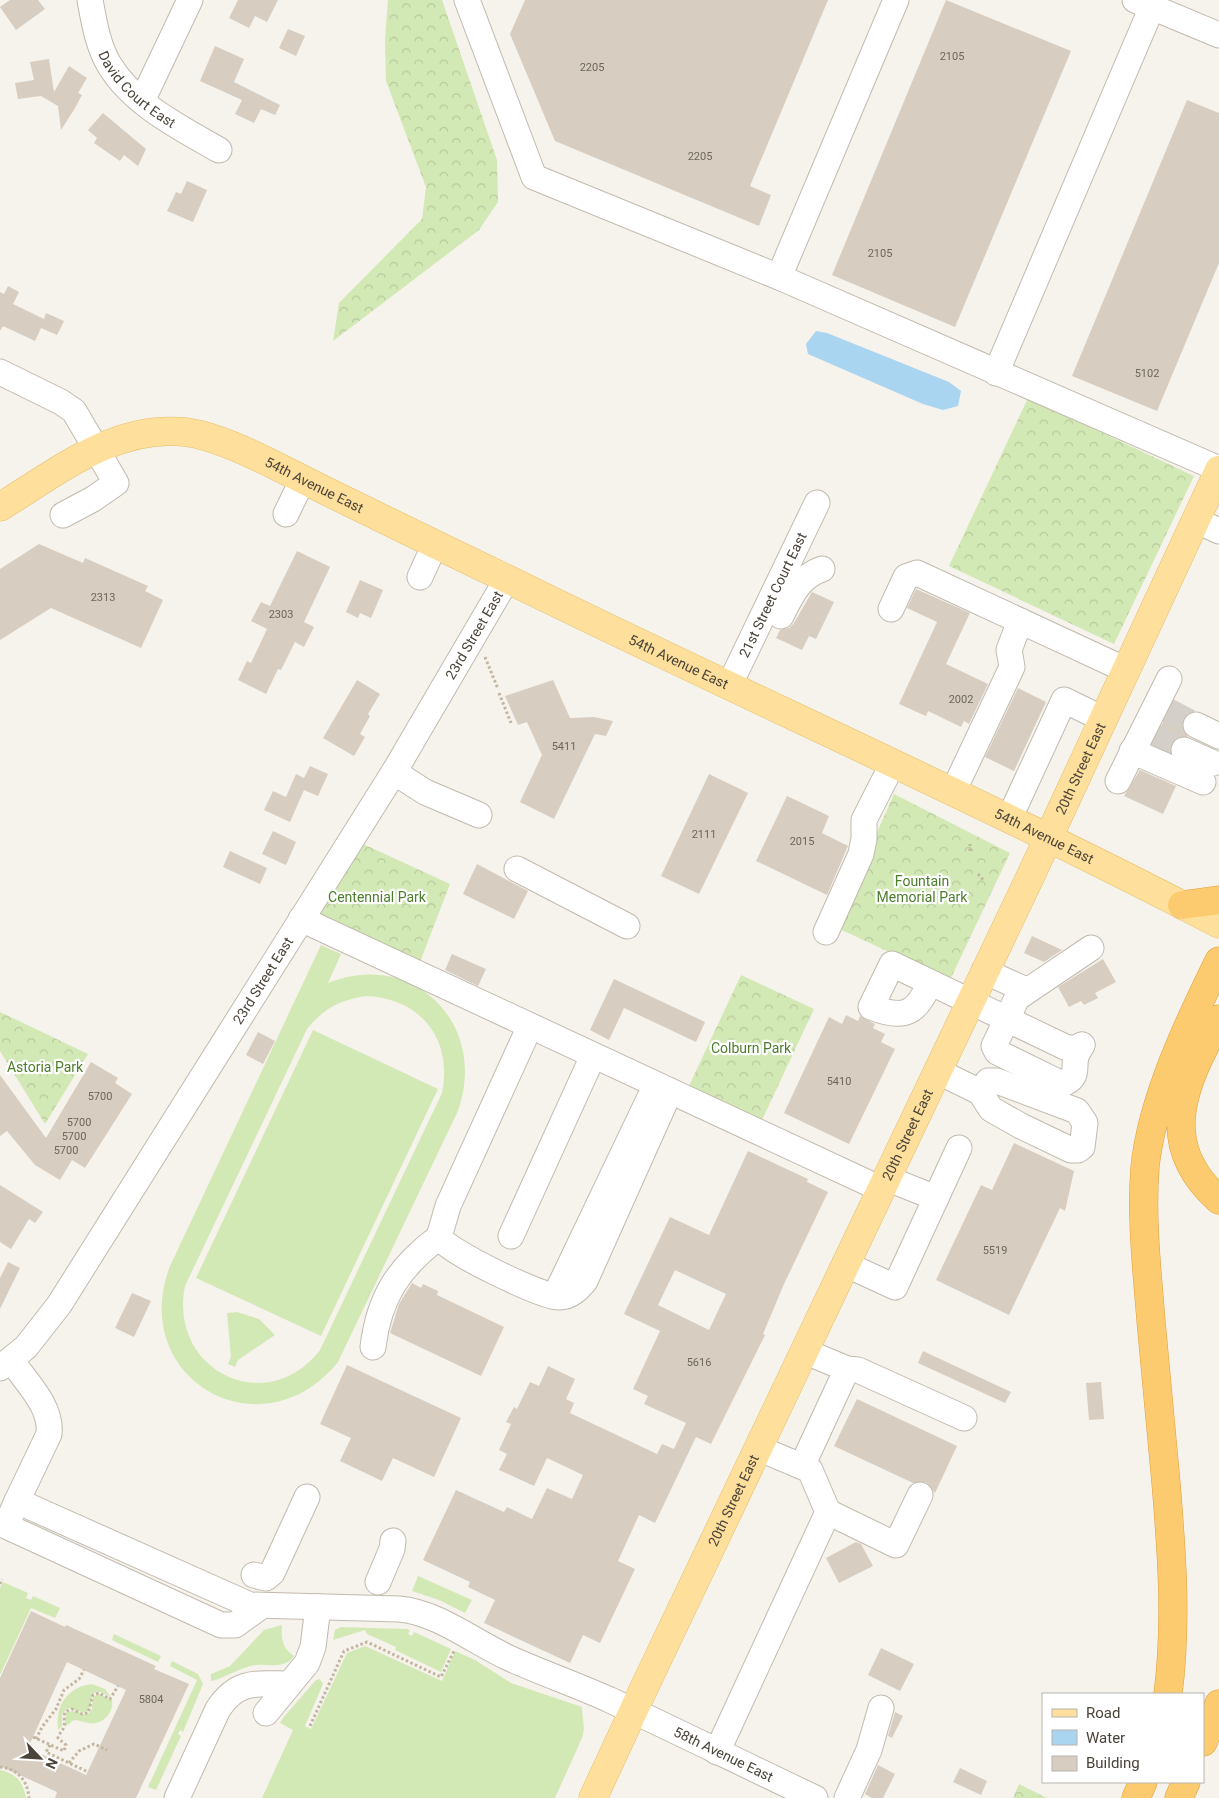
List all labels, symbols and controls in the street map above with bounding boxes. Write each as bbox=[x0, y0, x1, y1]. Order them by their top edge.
street label: David Court East bbox=[95, 48, 179, 131]
house number: 2105 bbox=[940, 50, 964, 63]
house number: 2205 bbox=[580, 61, 604, 74]
house number: 2205 bbox=[688, 150, 712, 163]
house number: 2105 bbox=[868, 247, 892, 260]
house number: 5102 bbox=[1135, 367, 1159, 380]
street label: 54th Avenue East bbox=[262, 454, 367, 516]
street label: 21st Street Court East bbox=[736, 529, 810, 660]
street label: 23rd Street East bbox=[442, 588, 506, 682]
house number: 2313 bbox=[91, 591, 115, 604]
house number: 2303 bbox=[269, 608, 293, 621]
street label: 54th Avenue East bbox=[626, 631, 731, 692]
house number: 2002 bbox=[949, 693, 973, 706]
street label: 20th Street East bbox=[1052, 720, 1109, 817]
house number: 5411 bbox=[552, 740, 576, 753]
street label: 54th Avenue East bbox=[992, 805, 1097, 867]
house number: 2111 bbox=[692, 828, 716, 841]
house number: 2015 bbox=[790, 835, 814, 848]
park label: Fountain Memorial Park bbox=[877, 873, 968, 905]
park label: Centennial Park bbox=[328, 889, 427, 905]
street label: 23rd Street East bbox=[230, 934, 296, 1027]
park label: Colburn Park bbox=[711, 1040, 792, 1056]
park label: Astoria Park bbox=[7, 1059, 84, 1075]
house number: 5410 bbox=[827, 1075, 851, 1088]
street label: 20th Street East bbox=[879, 1086, 936, 1183]
house number: 5700 bbox=[88, 1090, 112, 1103]
house number: 5700 bbox=[67, 1116, 91, 1129]
house number: 5700 bbox=[62, 1130, 86, 1143]
house number: 5700 bbox=[54, 1144, 78, 1157]
house number: 5519 bbox=[983, 1244, 1007, 1257]
house number: 5616 bbox=[687, 1356, 711, 1369]
street label: 20th Street East bbox=[705, 1452, 762, 1549]
house number: 5804 bbox=[139, 1693, 163, 1706]
legend bbox=[1042, 1693, 1204, 1783]
text: Road bbox=[1086, 1704, 1120, 1722]
street label: 58th Avenue East bbox=[671, 1723, 776, 1785]
text: Water bbox=[1086, 1729, 1125, 1747]
north arrow bbox=[15, 1733, 65, 1783]
text: Building bbox=[1086, 1754, 1140, 1772]
text: N bbox=[42, 1756, 61, 1771]

